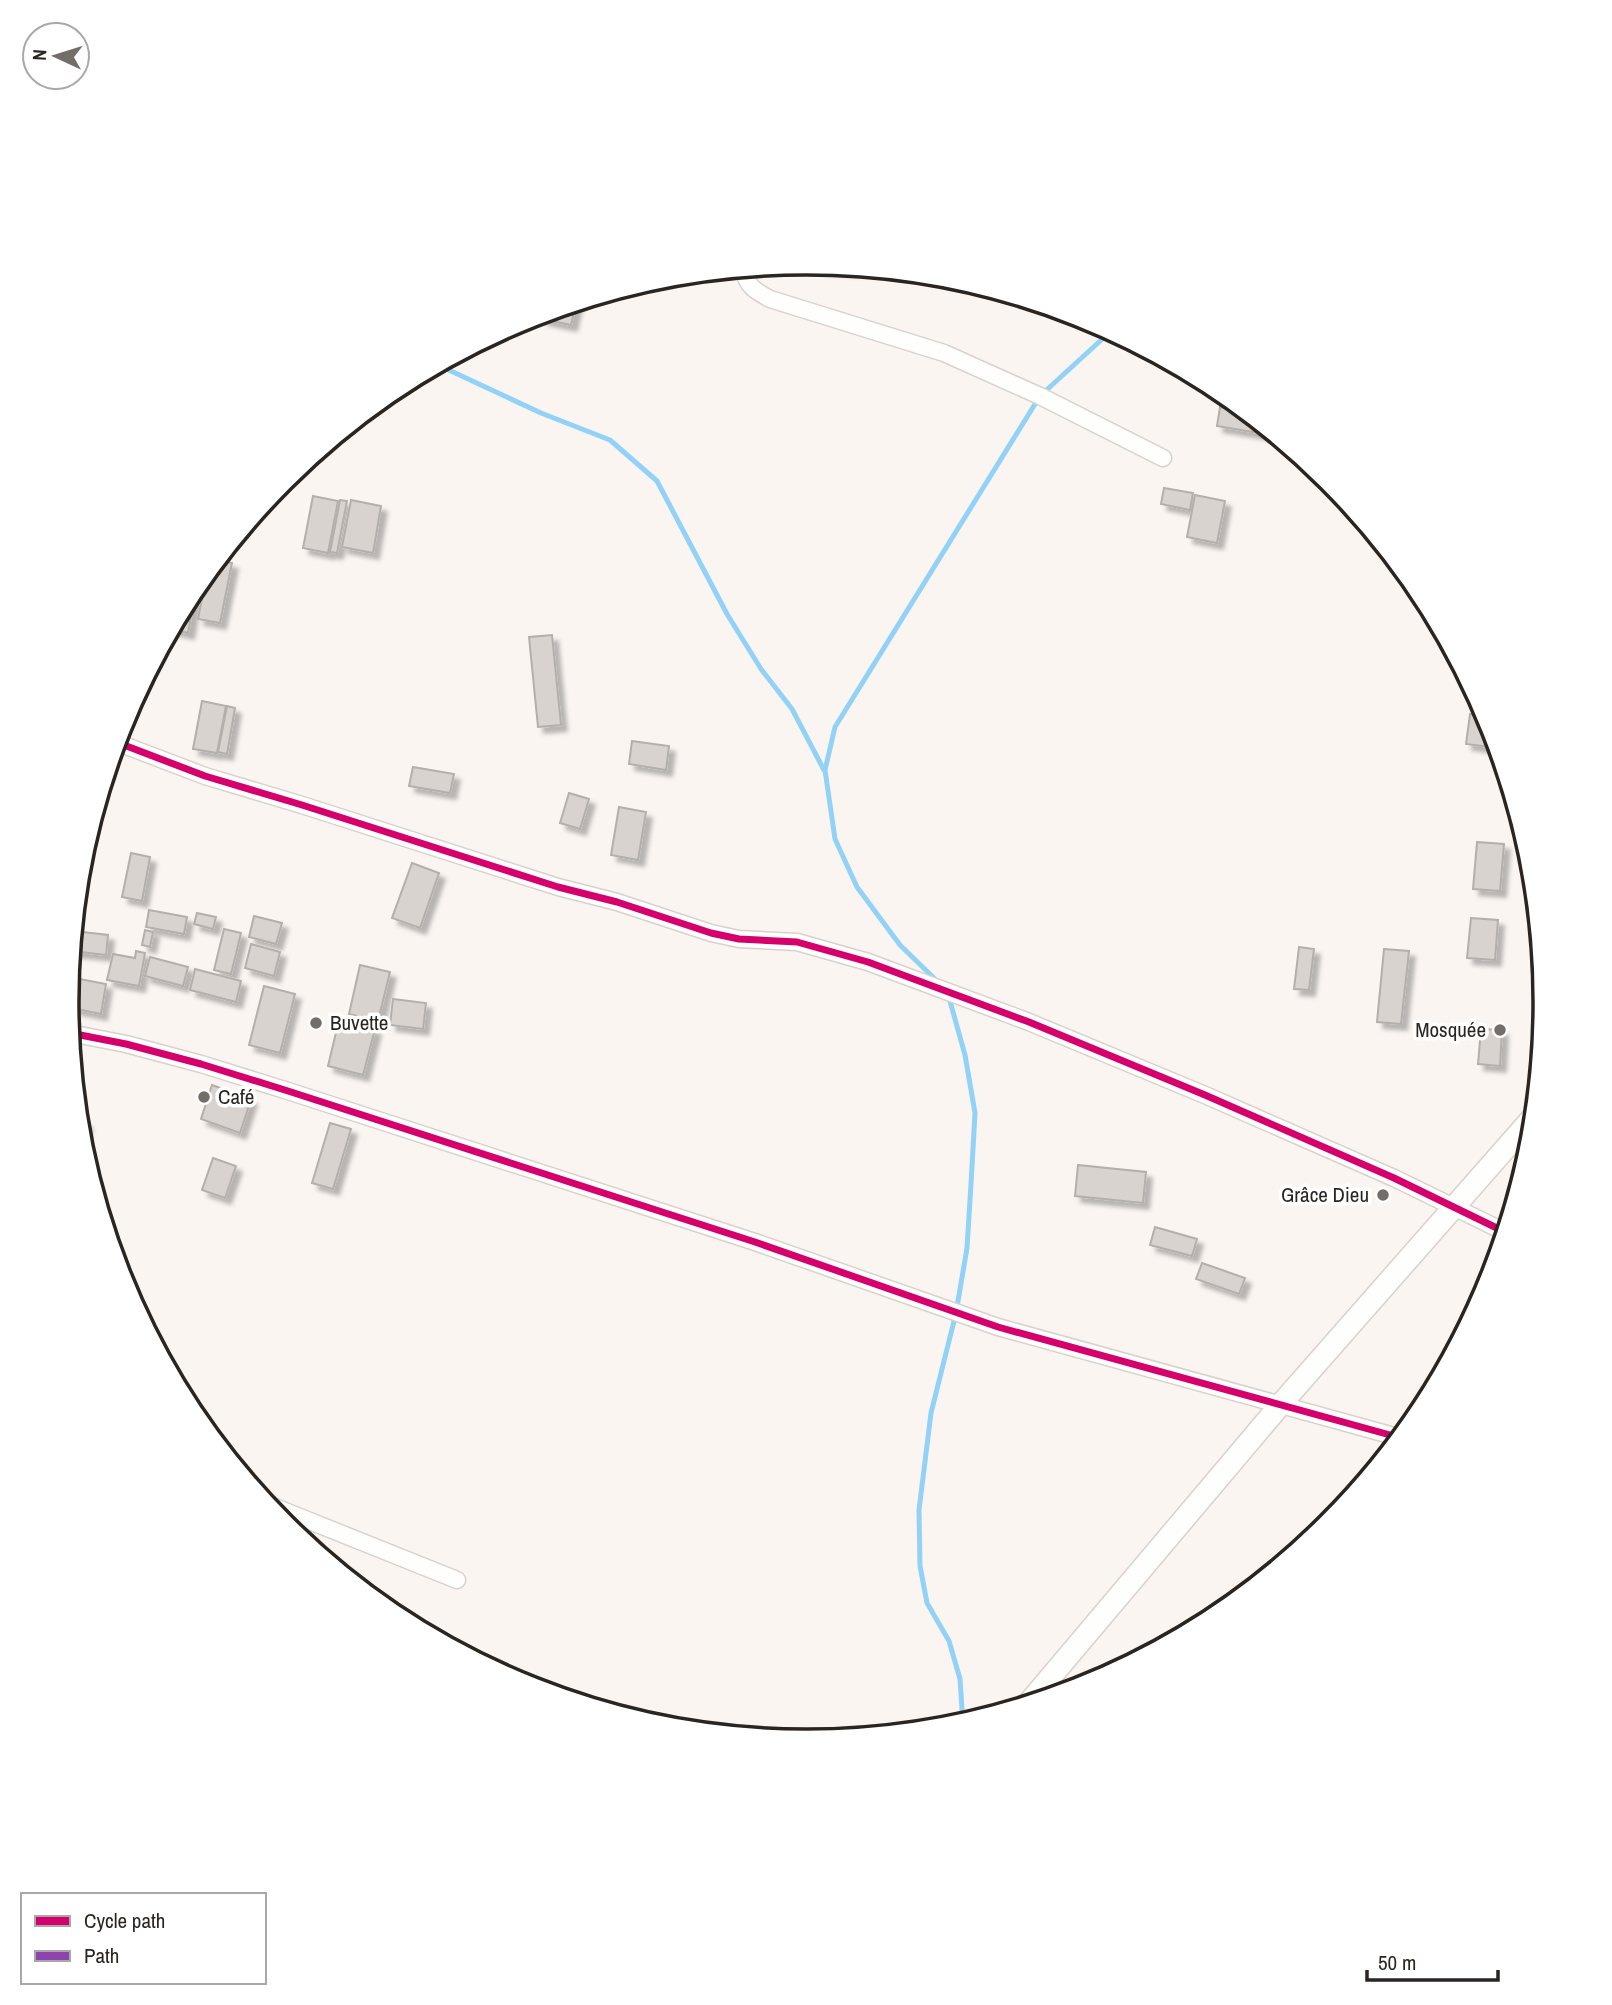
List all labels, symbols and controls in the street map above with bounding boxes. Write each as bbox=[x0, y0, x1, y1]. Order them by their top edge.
north arrow bbox=[21, 21, 91, 91]
text: N bbox=[26, 48, 52, 61]
place label: Buvette bbox=[330, 1008, 388, 1037]
marker: Buvette bbox=[308, 1015, 324, 1031]
place label: Mosquée bbox=[1415, 1015, 1486, 1044]
marker: Mosquée bbox=[1492, 1022, 1508, 1038]
place label: Café bbox=[218, 1082, 254, 1111]
marker: Café bbox=[196, 1089, 212, 1105]
place label: Grâce Dieu bbox=[1281, 1180, 1369, 1209]
marker: Grâce Dieu bbox=[1375, 1187, 1391, 1203]
legend bbox=[21, 1893, 266, 1984]
text: Cycle path bbox=[84, 1906, 165, 1935]
scale bar bbox=[1367, 1938, 1498, 1982]
text: Path bbox=[84, 1941, 119, 1970]
text: 50 m bbox=[1378, 1948, 1416, 1977]

